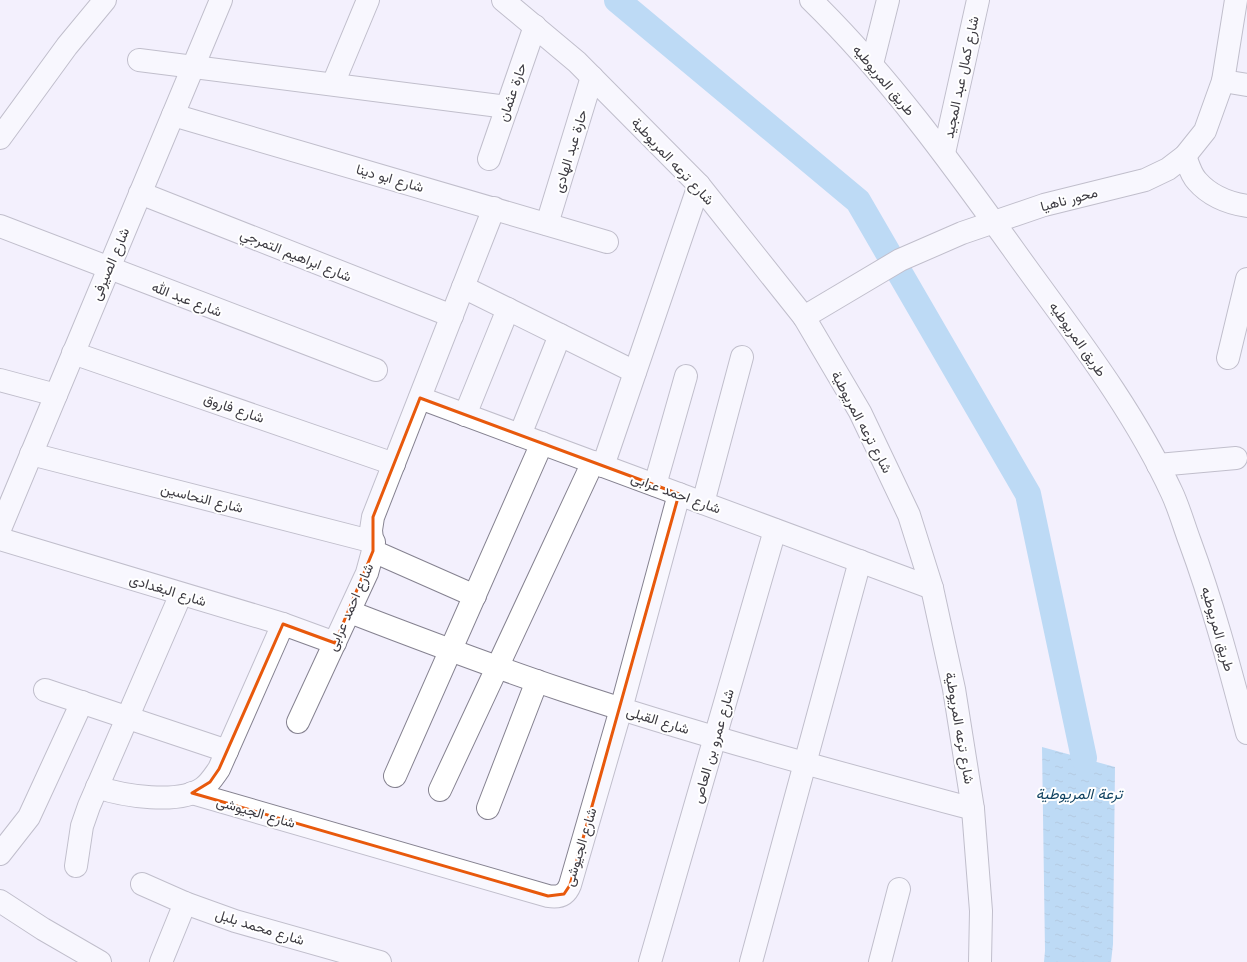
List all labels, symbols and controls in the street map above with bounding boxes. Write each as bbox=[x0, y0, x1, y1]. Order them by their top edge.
street label: شارع كمال عبد المجيد bbox=[938, 14, 985, 140]
street label: طريق المريوطيه bbox=[848, 40, 920, 120]
street label: حارة عثمان bbox=[493, 60, 531, 124]
street label: حارة عبد الهادى bbox=[548, 107, 592, 195]
street label: شارع ترعه المريوطية bbox=[626, 113, 719, 210]
street label: شارع ابو دينا bbox=[354, 159, 426, 198]
street label: محور ناهيا bbox=[1038, 182, 1100, 216]
street label: شارع ابراهيم التمرجي bbox=[237, 224, 355, 288]
street label: شارع الصيرفى bbox=[86, 225, 135, 304]
street label: شارع عبد الله bbox=[149, 276, 225, 322]
street label: طريق المريوطيه bbox=[1045, 297, 1111, 381]
street label: شارع ترعه المريوطية bbox=[826, 367, 897, 477]
street label: شارع فاروق bbox=[201, 388, 267, 429]
street label: شارع احمد عرابى bbox=[628, 467, 724, 519]
street label: شارع النحاسين bbox=[158, 478, 245, 519]
street label: شارع احمد عرابى bbox=[322, 560, 379, 654]
street label: شارع البغدادى bbox=[127, 569, 209, 612]
street label: طريق المريوطيه bbox=[1196, 584, 1240, 674]
street label: شارع ترعه المريوطية bbox=[939, 670, 980, 786]
street label: شارع عمرو بن العاص bbox=[687, 686, 740, 806]
street label: شارع القبلى bbox=[624, 701, 692, 740]
water label: ترعة المريوطية bbox=[1036, 783, 1125, 805]
street label: شارع الجيوشى bbox=[214, 791, 298, 834]
street label: شارع الجيوشى bbox=[559, 805, 602, 889]
street label: شارع محمد بلبل bbox=[213, 904, 307, 951]

